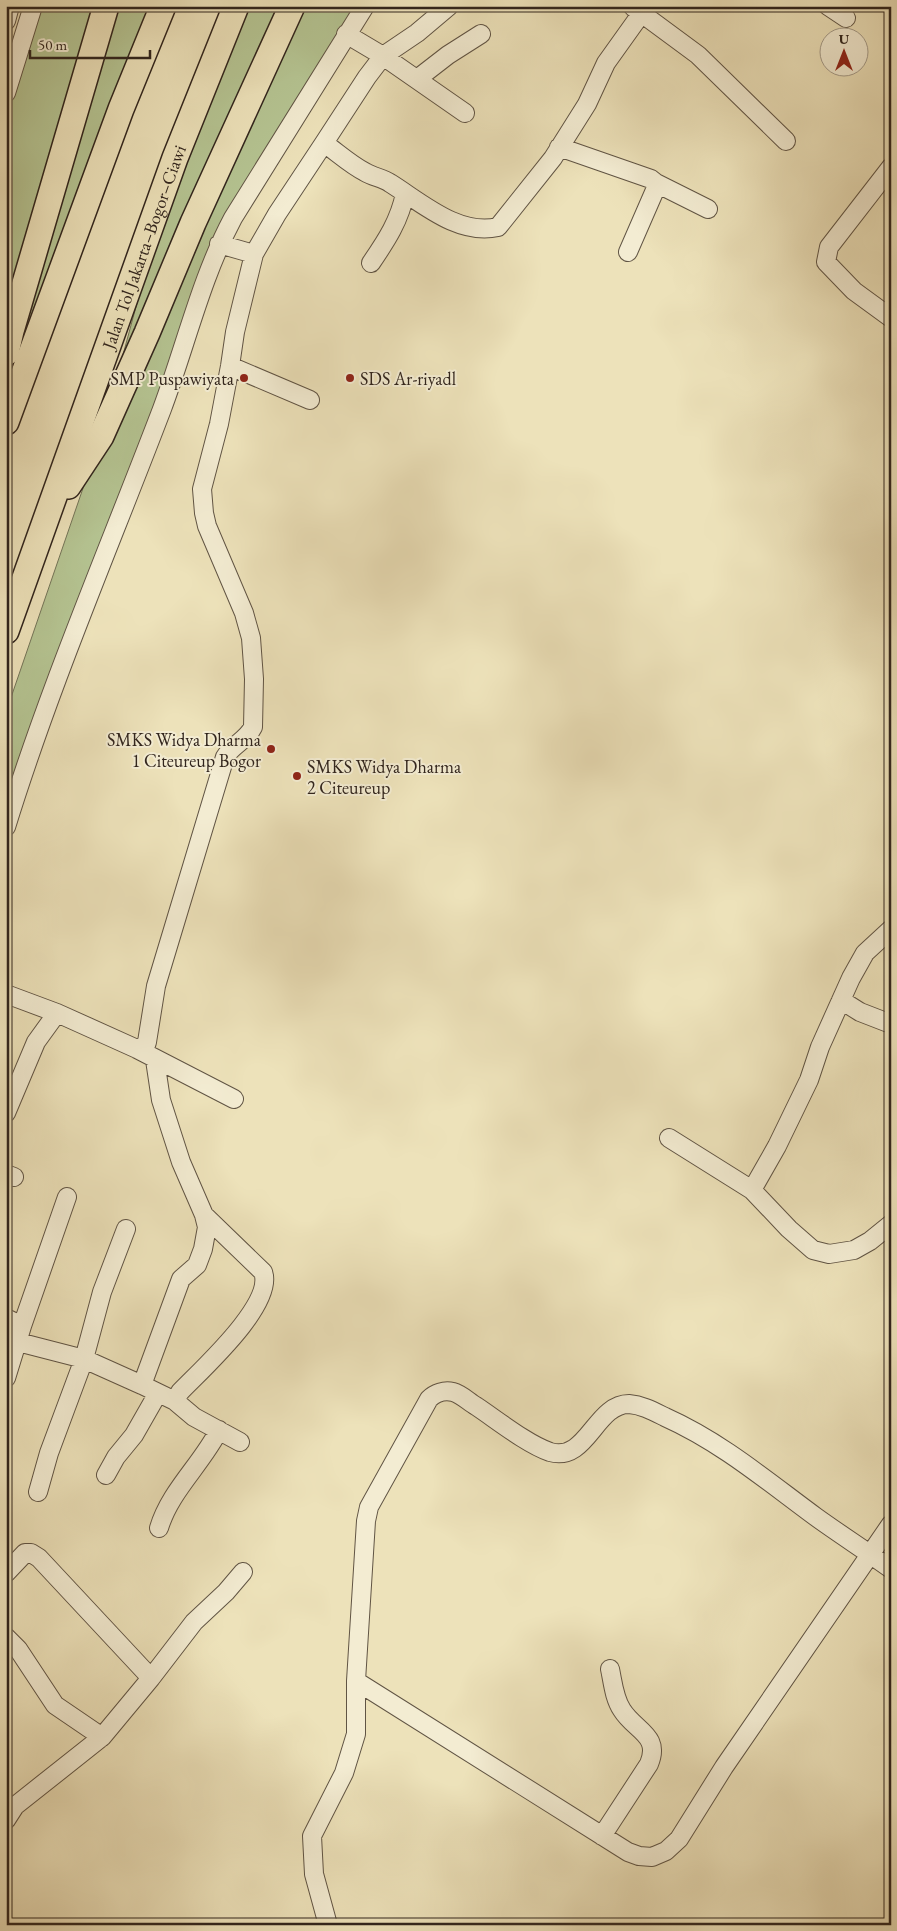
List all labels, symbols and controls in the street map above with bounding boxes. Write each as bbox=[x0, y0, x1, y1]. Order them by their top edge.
scale bar bbox=[30, 28, 150, 60]
north arrow bbox=[820, 28, 870, 78]
text: U bbox=[839, 30, 850, 48]
text: 50 m bbox=[38, 35, 67, 54]
street label: Jalan Tol Jakarta–Bogor–Ciawi bbox=[96, 141, 191, 354]
place label: SMP Puspawiyata bbox=[110, 367, 235, 390]
place label: SDS Ar-riyadl bbox=[360, 367, 456, 390]
marker: SMP Puspawiyata bbox=[238, 372, 250, 384]
marker: SDS Ar-riyadl bbox=[344, 372, 356, 384]
place label: SMKS Widya Dharma 1 Citeureup Bogor bbox=[107, 728, 262, 772]
marker: SMKS Widya Dharma 1 Citeureup Bogor bbox=[265, 743, 277, 755]
place label: SMKS Widya Dharma 2 Citeureup bbox=[307, 755, 462, 799]
marker: SMKS Widya Dharma 2 Citeureup bbox=[291, 770, 303, 782]

